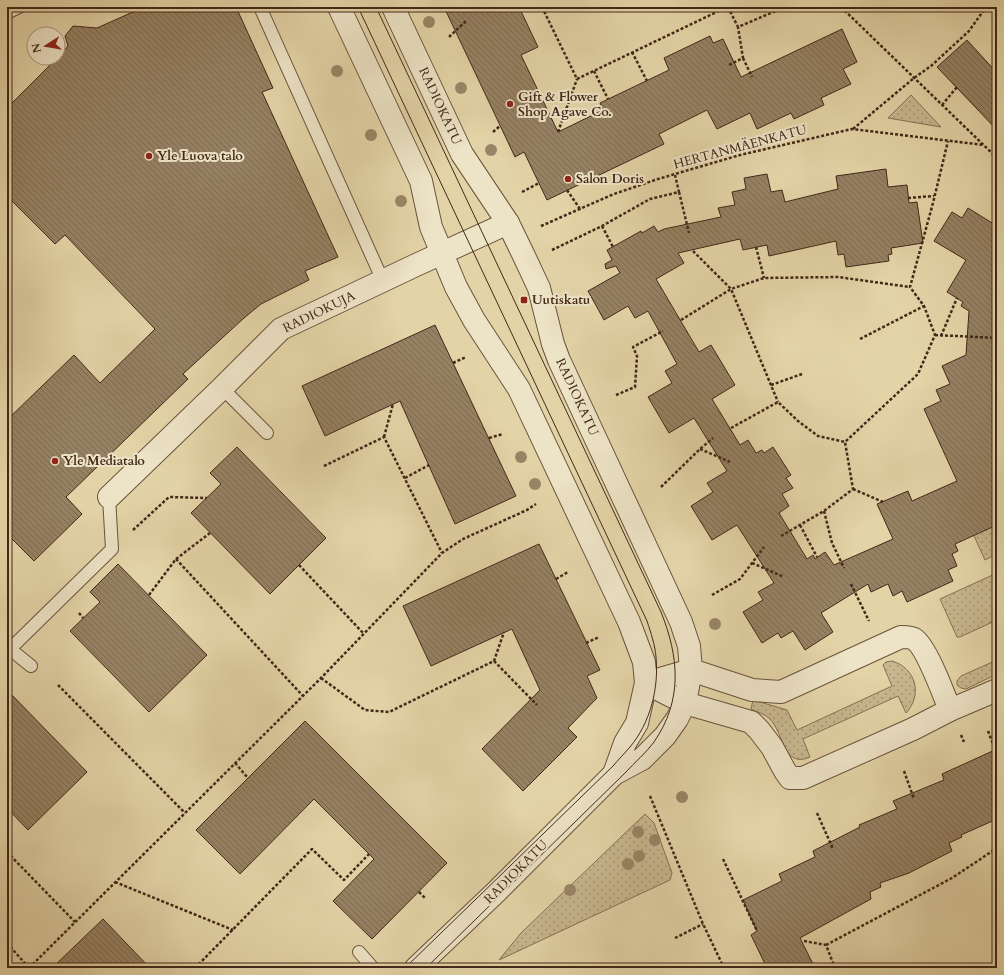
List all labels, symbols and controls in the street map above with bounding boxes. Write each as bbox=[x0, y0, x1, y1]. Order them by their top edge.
north arrow bbox=[26, 26, 66, 66]
text: N bbox=[28, 41, 45, 54]
street label: RADIOKATU bbox=[414, 64, 466, 148]
place label: Gift & Flower Shop Agave Co. bbox=[518, 88, 612, 121]
marker: Gift & Flower Shop Agave Co. bbox=[505, 99, 515, 109]
street label: HERTANMÄENKATU bbox=[671, 120, 809, 173]
place label: Yle Luova talo bbox=[157, 147, 243, 165]
marker: Yle Luova talo bbox=[144, 151, 154, 161]
place label: Salon Doris bbox=[576, 170, 644, 188]
marker: Salon Doris bbox=[563, 174, 573, 184]
street label: RADIOKUJA bbox=[280, 286, 359, 337]
place label: Uutiskatu bbox=[532, 291, 591, 309]
marker: Uutiskatu bbox=[519, 295, 529, 305]
street label: RADIOKATU bbox=[551, 355, 603, 439]
place label: Yle Mediatalo bbox=[63, 452, 145, 470]
marker: Yle Mediatalo bbox=[50, 456, 60, 466]
street label: RADIOKATU bbox=[480, 836, 552, 908]

